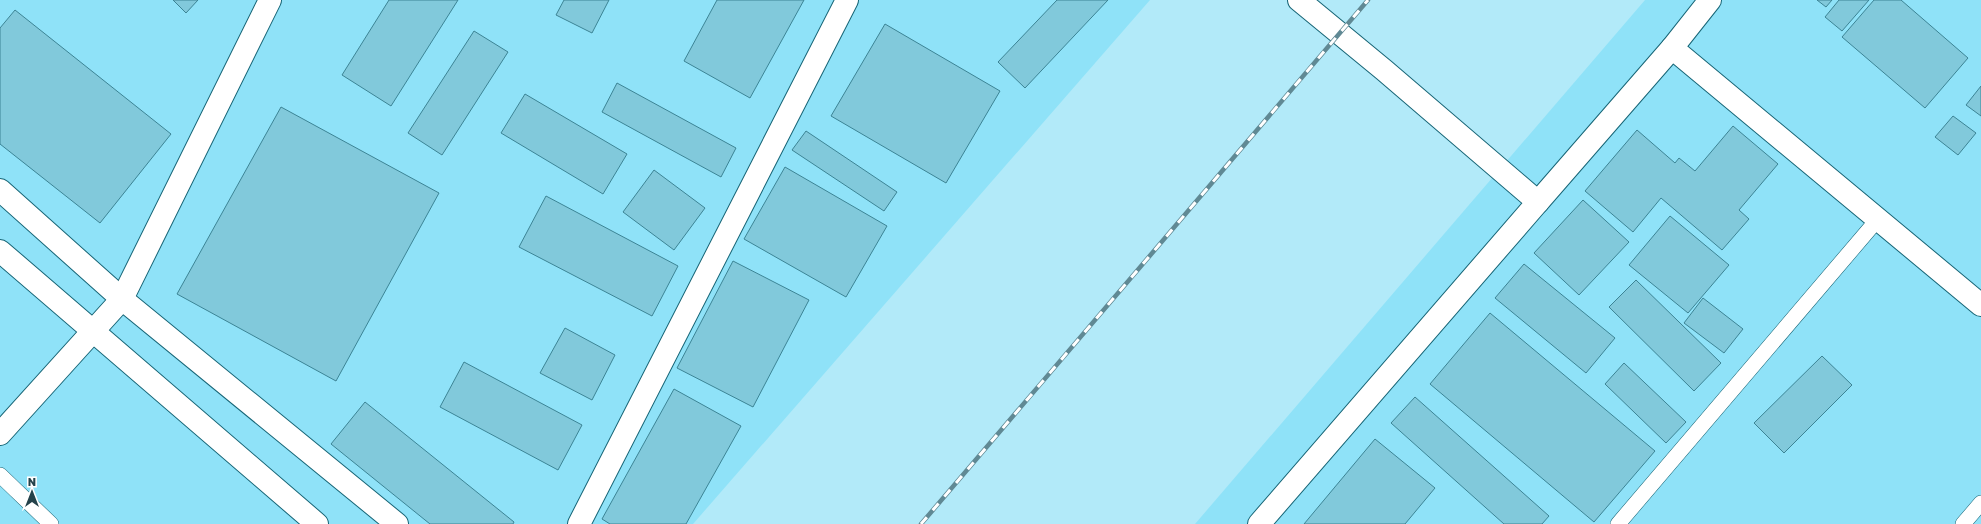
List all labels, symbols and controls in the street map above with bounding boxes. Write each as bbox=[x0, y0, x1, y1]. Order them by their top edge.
north arrow bbox=[12, 472, 52, 512]
text: N bbox=[28, 475, 36, 488]

